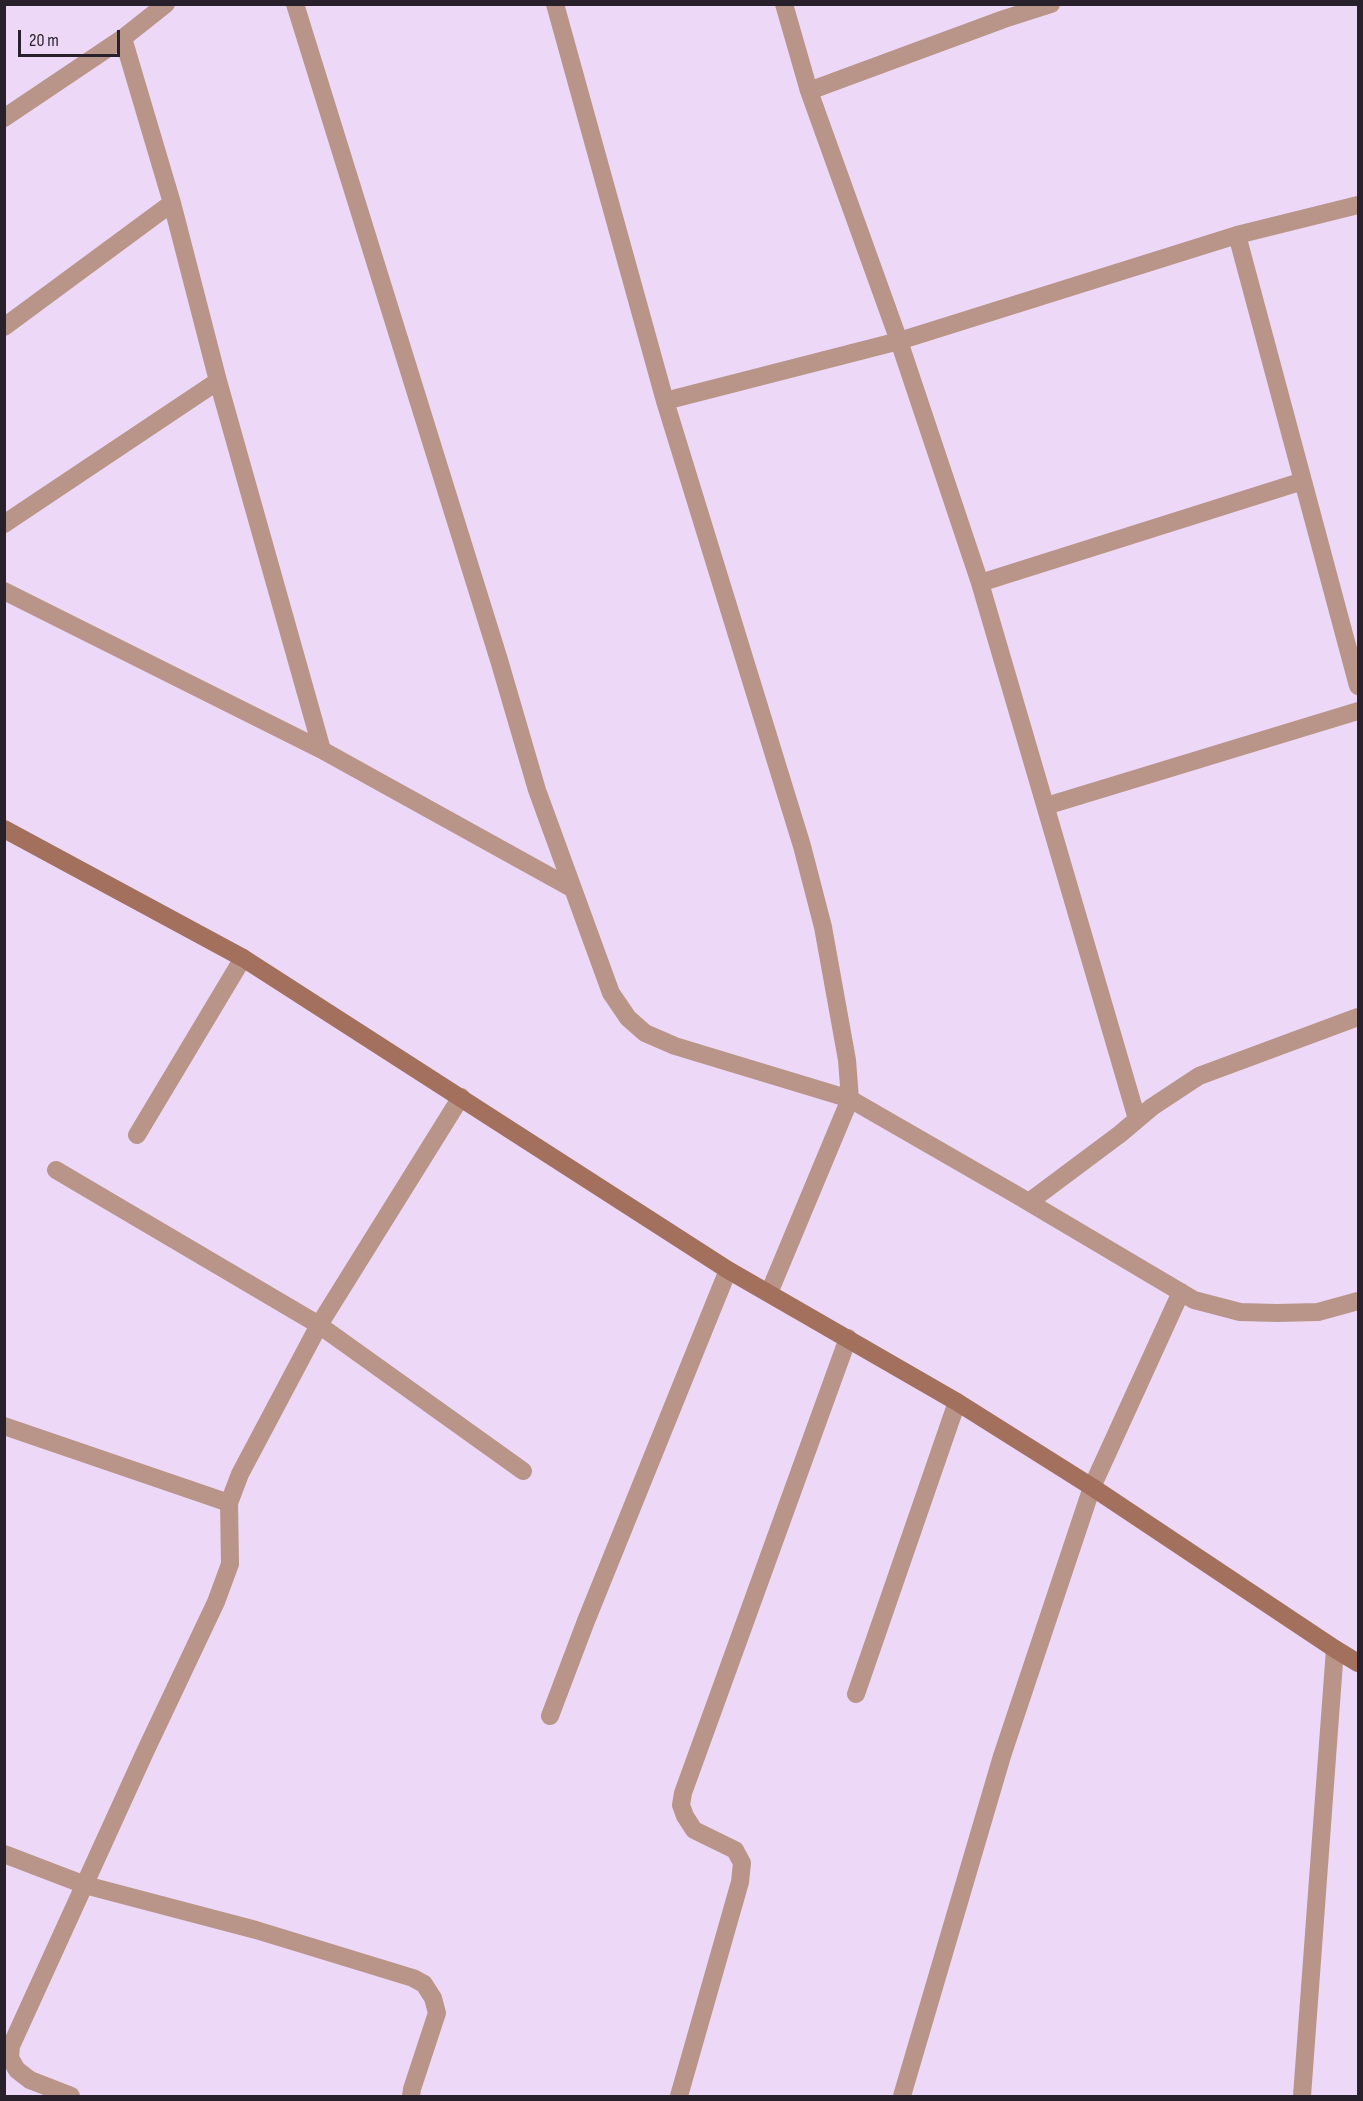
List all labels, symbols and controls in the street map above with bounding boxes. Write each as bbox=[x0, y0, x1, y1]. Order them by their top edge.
scale bar bbox=[21, 18, 123, 56]
text: 20 m bbox=[29, 30, 59, 51]

